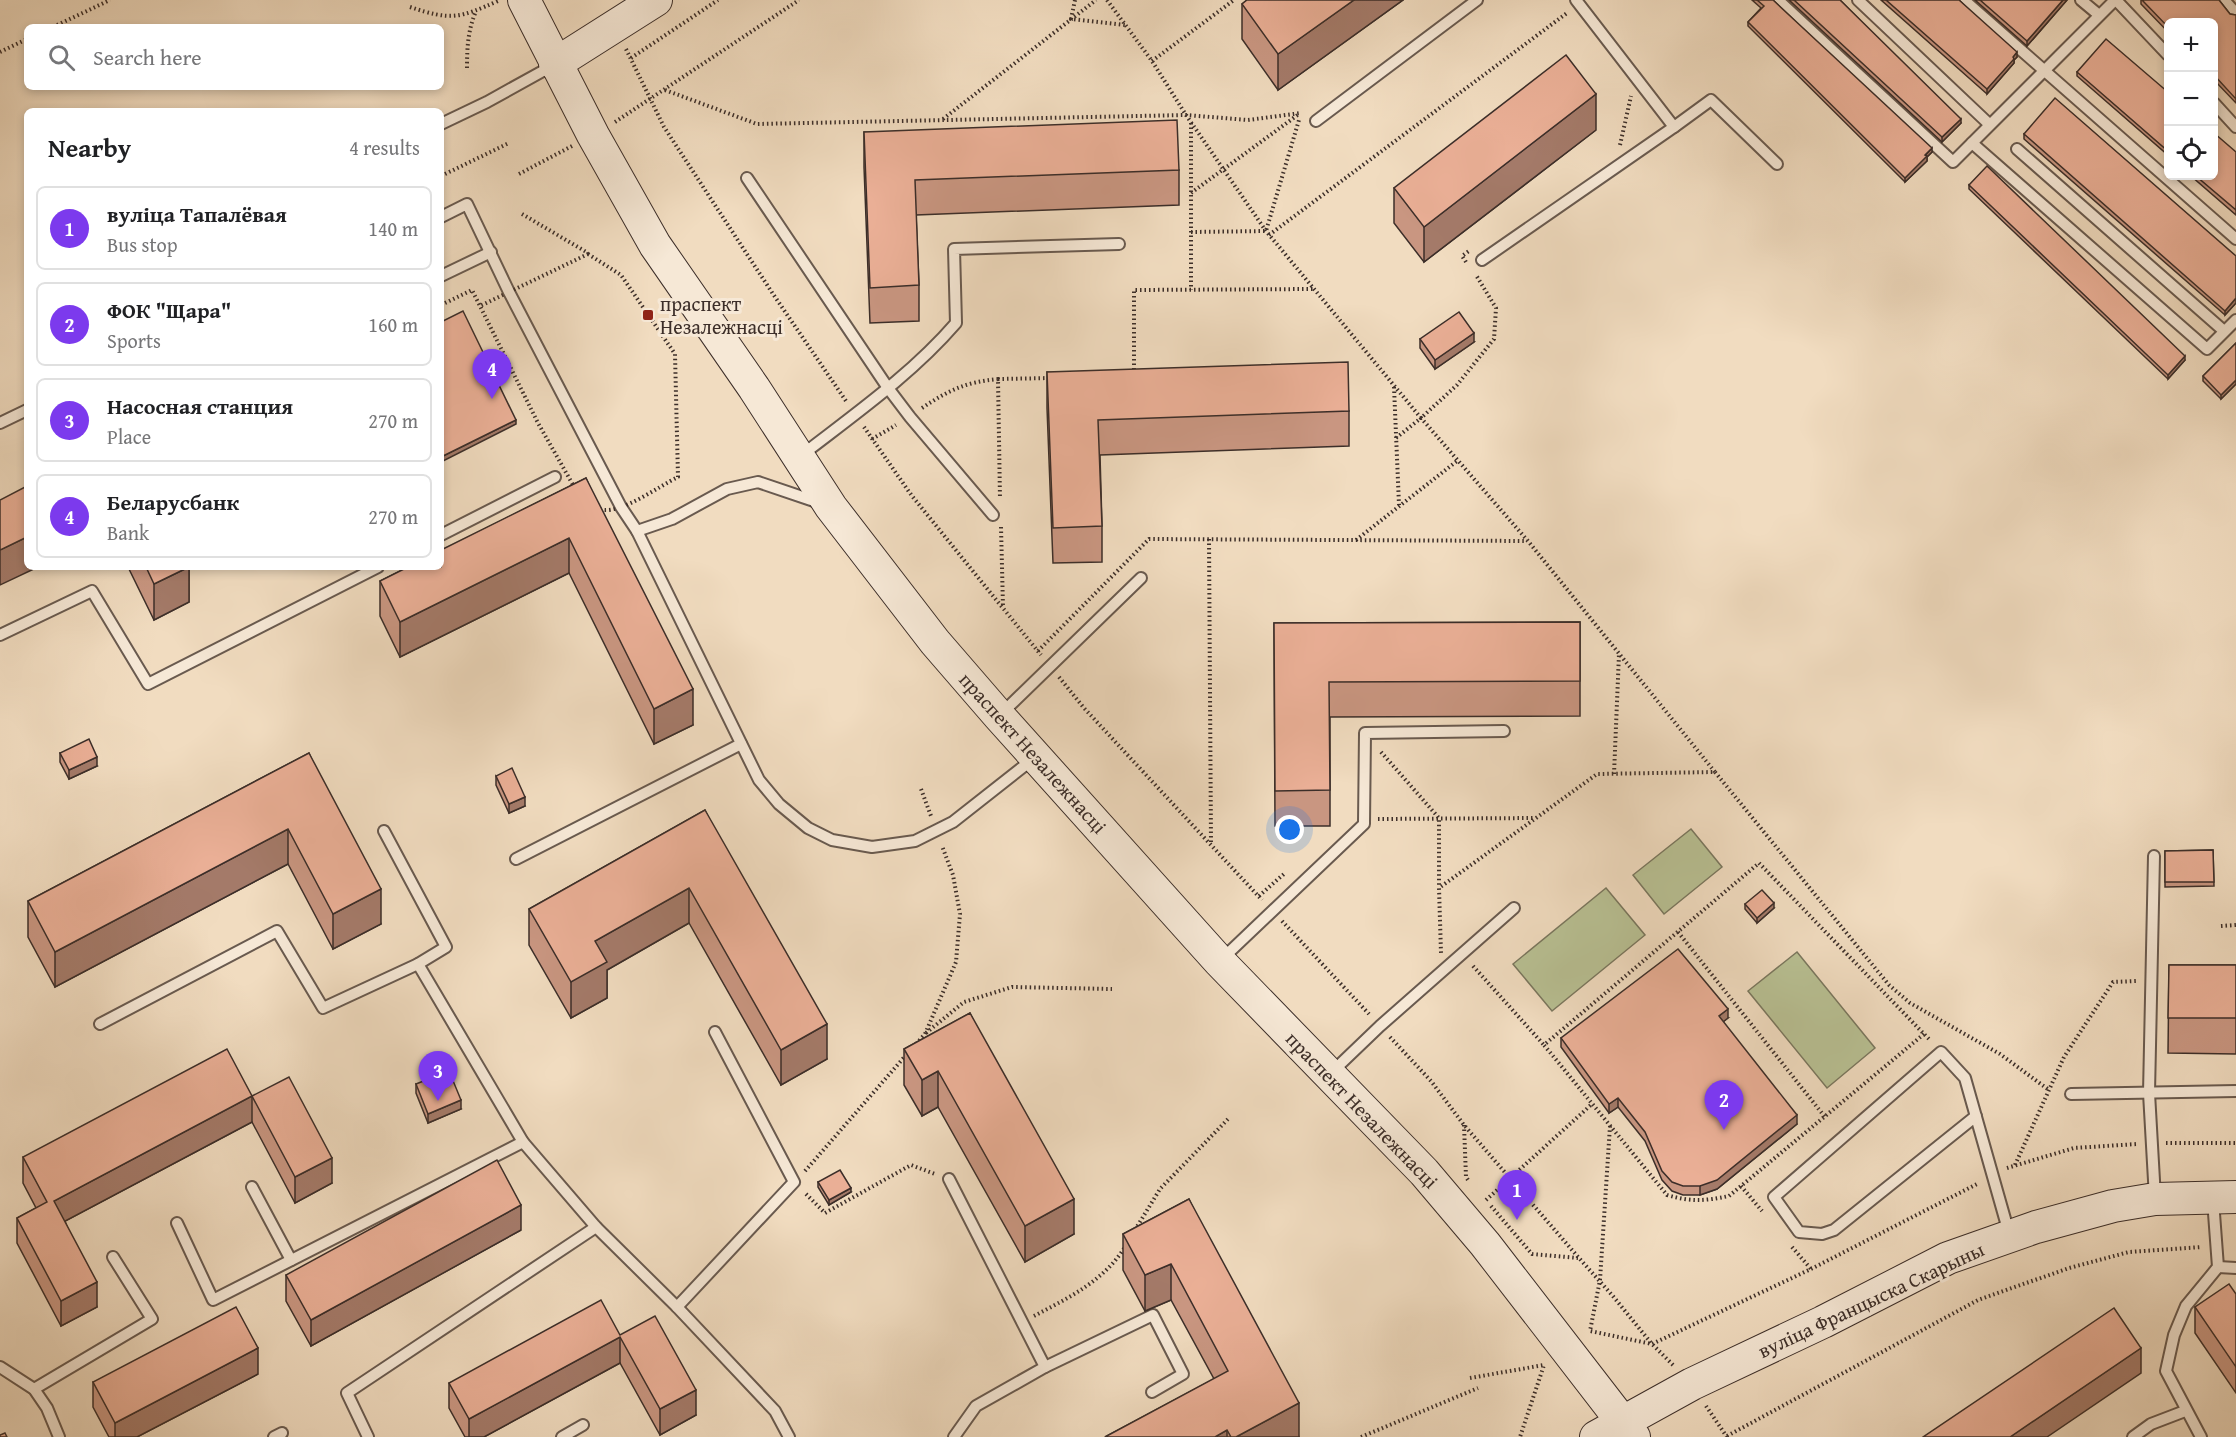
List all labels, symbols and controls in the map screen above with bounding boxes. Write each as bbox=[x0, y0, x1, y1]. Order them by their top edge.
map controls bbox=[2164, 18, 2218, 180]
button: + bbox=[2164, 18, 2218, 72]
search box bbox=[24, 24, 444, 90]
icon: search bbox=[45, 41, 78, 74]
text: Search here bbox=[93, 41, 202, 73]
button: − bbox=[2164, 72, 2218, 126]
button: locate bbox=[2164, 126, 2218, 180]
text: Nearby bbox=[48, 128, 131, 167]
text: 4 results bbox=[349, 133, 420, 162]
text: вуліца Тапалёвая bbox=[107, 198, 287, 230]
text: 1 bbox=[64, 214, 75, 243]
text: 140 m bbox=[368, 214, 418, 243]
text: Bus stop bbox=[107, 230, 178, 259]
place label: праспект Незалежнасці bbox=[660, 289, 783, 341]
text: ФОК "Щара" bbox=[107, 294, 231, 326]
marker: праспект Незалежнасці bbox=[641, 308, 655, 322]
text: 2 bbox=[64, 310, 75, 339]
text: 160 m bbox=[368, 310, 418, 339]
text: Sports bbox=[107, 326, 161, 355]
pin: 4 bbox=[472, 350, 512, 399]
text: Насосная станция bbox=[107, 390, 293, 422]
text: 3 bbox=[64, 406, 75, 435]
text: 270 m bbox=[368, 406, 418, 435]
text: Place bbox=[107, 422, 151, 451]
text: Беларусбанк bbox=[107, 486, 239, 518]
text: 4 bbox=[64, 502, 75, 531]
text: 270 m bbox=[368, 502, 418, 531]
text: Bank bbox=[107, 518, 149, 547]
street label: праспект Незалежнасці bbox=[953, 665, 1114, 840]
your location bbox=[1275, 815, 1304, 844]
street label: праспект Незалежнасці bbox=[1279, 1025, 1445, 1195]
pin: 3 bbox=[418, 1052, 458, 1101]
pin: 2 bbox=[1704, 1080, 1744, 1130]
pin: 1 bbox=[1498, 1170, 1537, 1220]
street label: вуліца Францыска Скарыны bbox=[1753, 1234, 1989, 1365]

